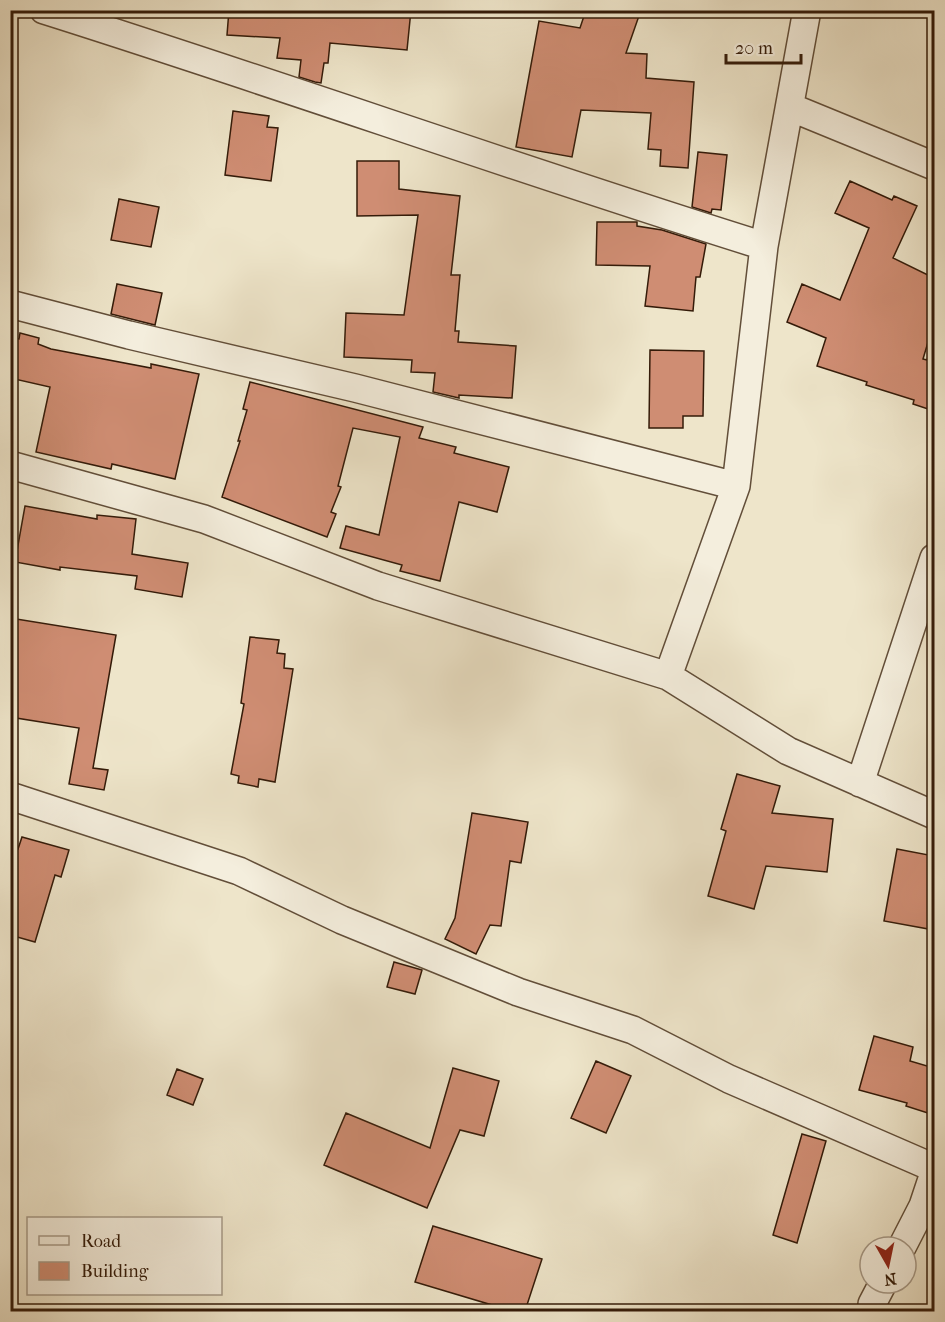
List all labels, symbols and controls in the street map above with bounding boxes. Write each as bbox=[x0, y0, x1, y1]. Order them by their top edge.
scale bar bbox=[726, 27, 801, 65]
text: 20 m bbox=[735, 38, 773, 59]
legend bbox=[27, 1217, 222, 1295]
text: Road bbox=[81, 1231, 121, 1252]
north arrow bbox=[858, 1235, 918, 1295]
text: Building bbox=[81, 1261, 149, 1282]
text: N bbox=[882, 1269, 898, 1290]

